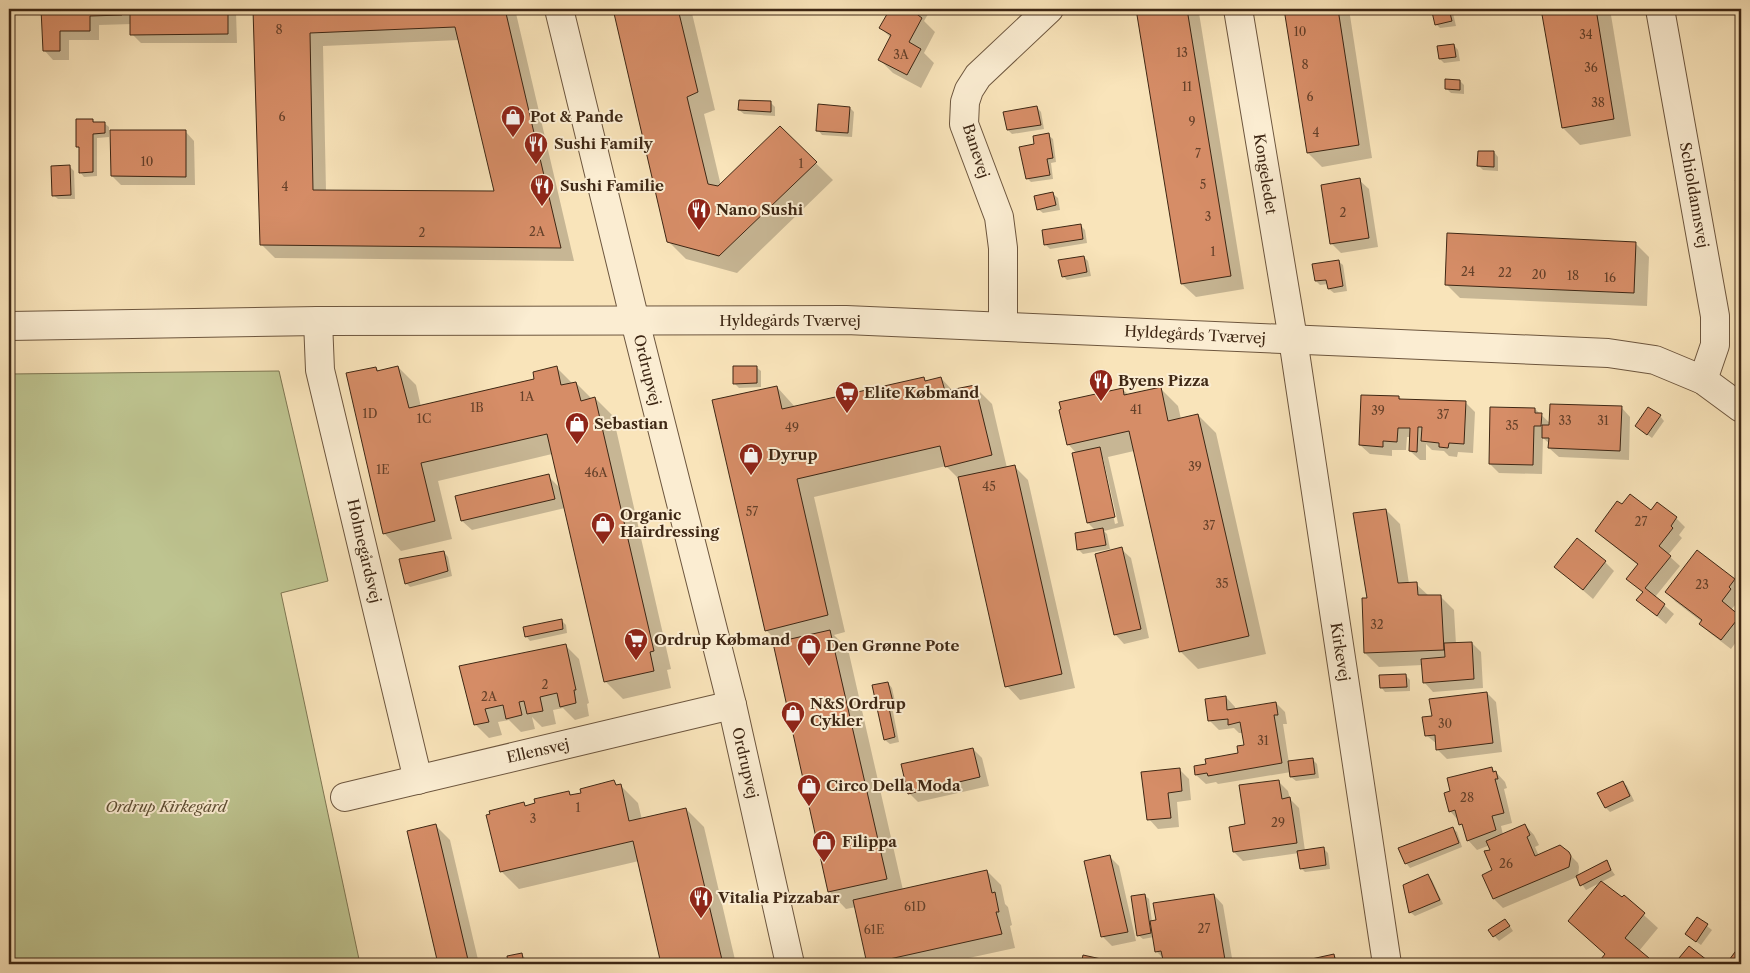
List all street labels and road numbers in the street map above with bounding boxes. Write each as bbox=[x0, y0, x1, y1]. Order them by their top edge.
street label: Banevej bbox=[959, 121, 994, 181]
street label: Kongeledet bbox=[1250, 132, 1281, 216]
street label: Schioldannsvej bbox=[1676, 141, 1713, 249]
street label: Hyldegårds Tværvej bbox=[719, 311, 861, 330]
street label: Hyldegårds Tværvej bbox=[1124, 321, 1266, 348]
street label: Ordrupvej bbox=[629, 332, 665, 407]
street label: Holmegårdsvej bbox=[343, 497, 386, 605]
street label: Kirkevej bbox=[1326, 621, 1355, 683]
street label: Ordrupvej bbox=[728, 725, 763, 800]
street label: Ellensvej bbox=[505, 734, 571, 767]

